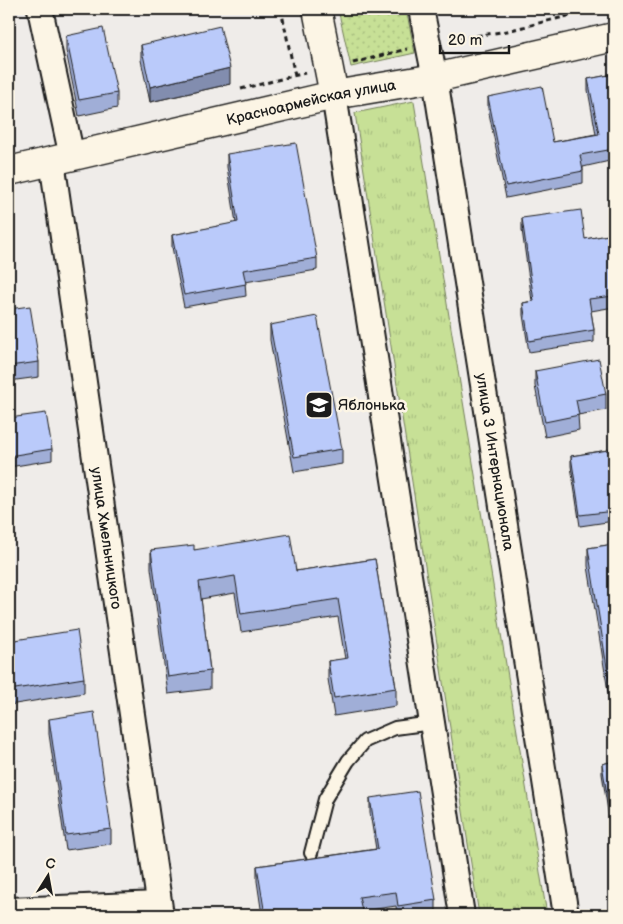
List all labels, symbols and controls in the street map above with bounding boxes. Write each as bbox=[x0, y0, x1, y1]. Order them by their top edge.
scale bar bbox=[440, 22, 509, 54]
text: 20 m bbox=[448, 31, 482, 50]
street label: Красноармейская улица bbox=[225, 75, 397, 129]
street label: улица 3 Интернационала bbox=[472, 372, 518, 552]
school or university icon: Яблонька bbox=[304, 390, 334, 420]
place label: Яблонька bbox=[338, 396, 406, 415]
street label: улица Хмельницкого bbox=[87, 466, 126, 611]
north arrow bbox=[22, 852, 72, 902]
text: С bbox=[44, 854, 57, 873]

